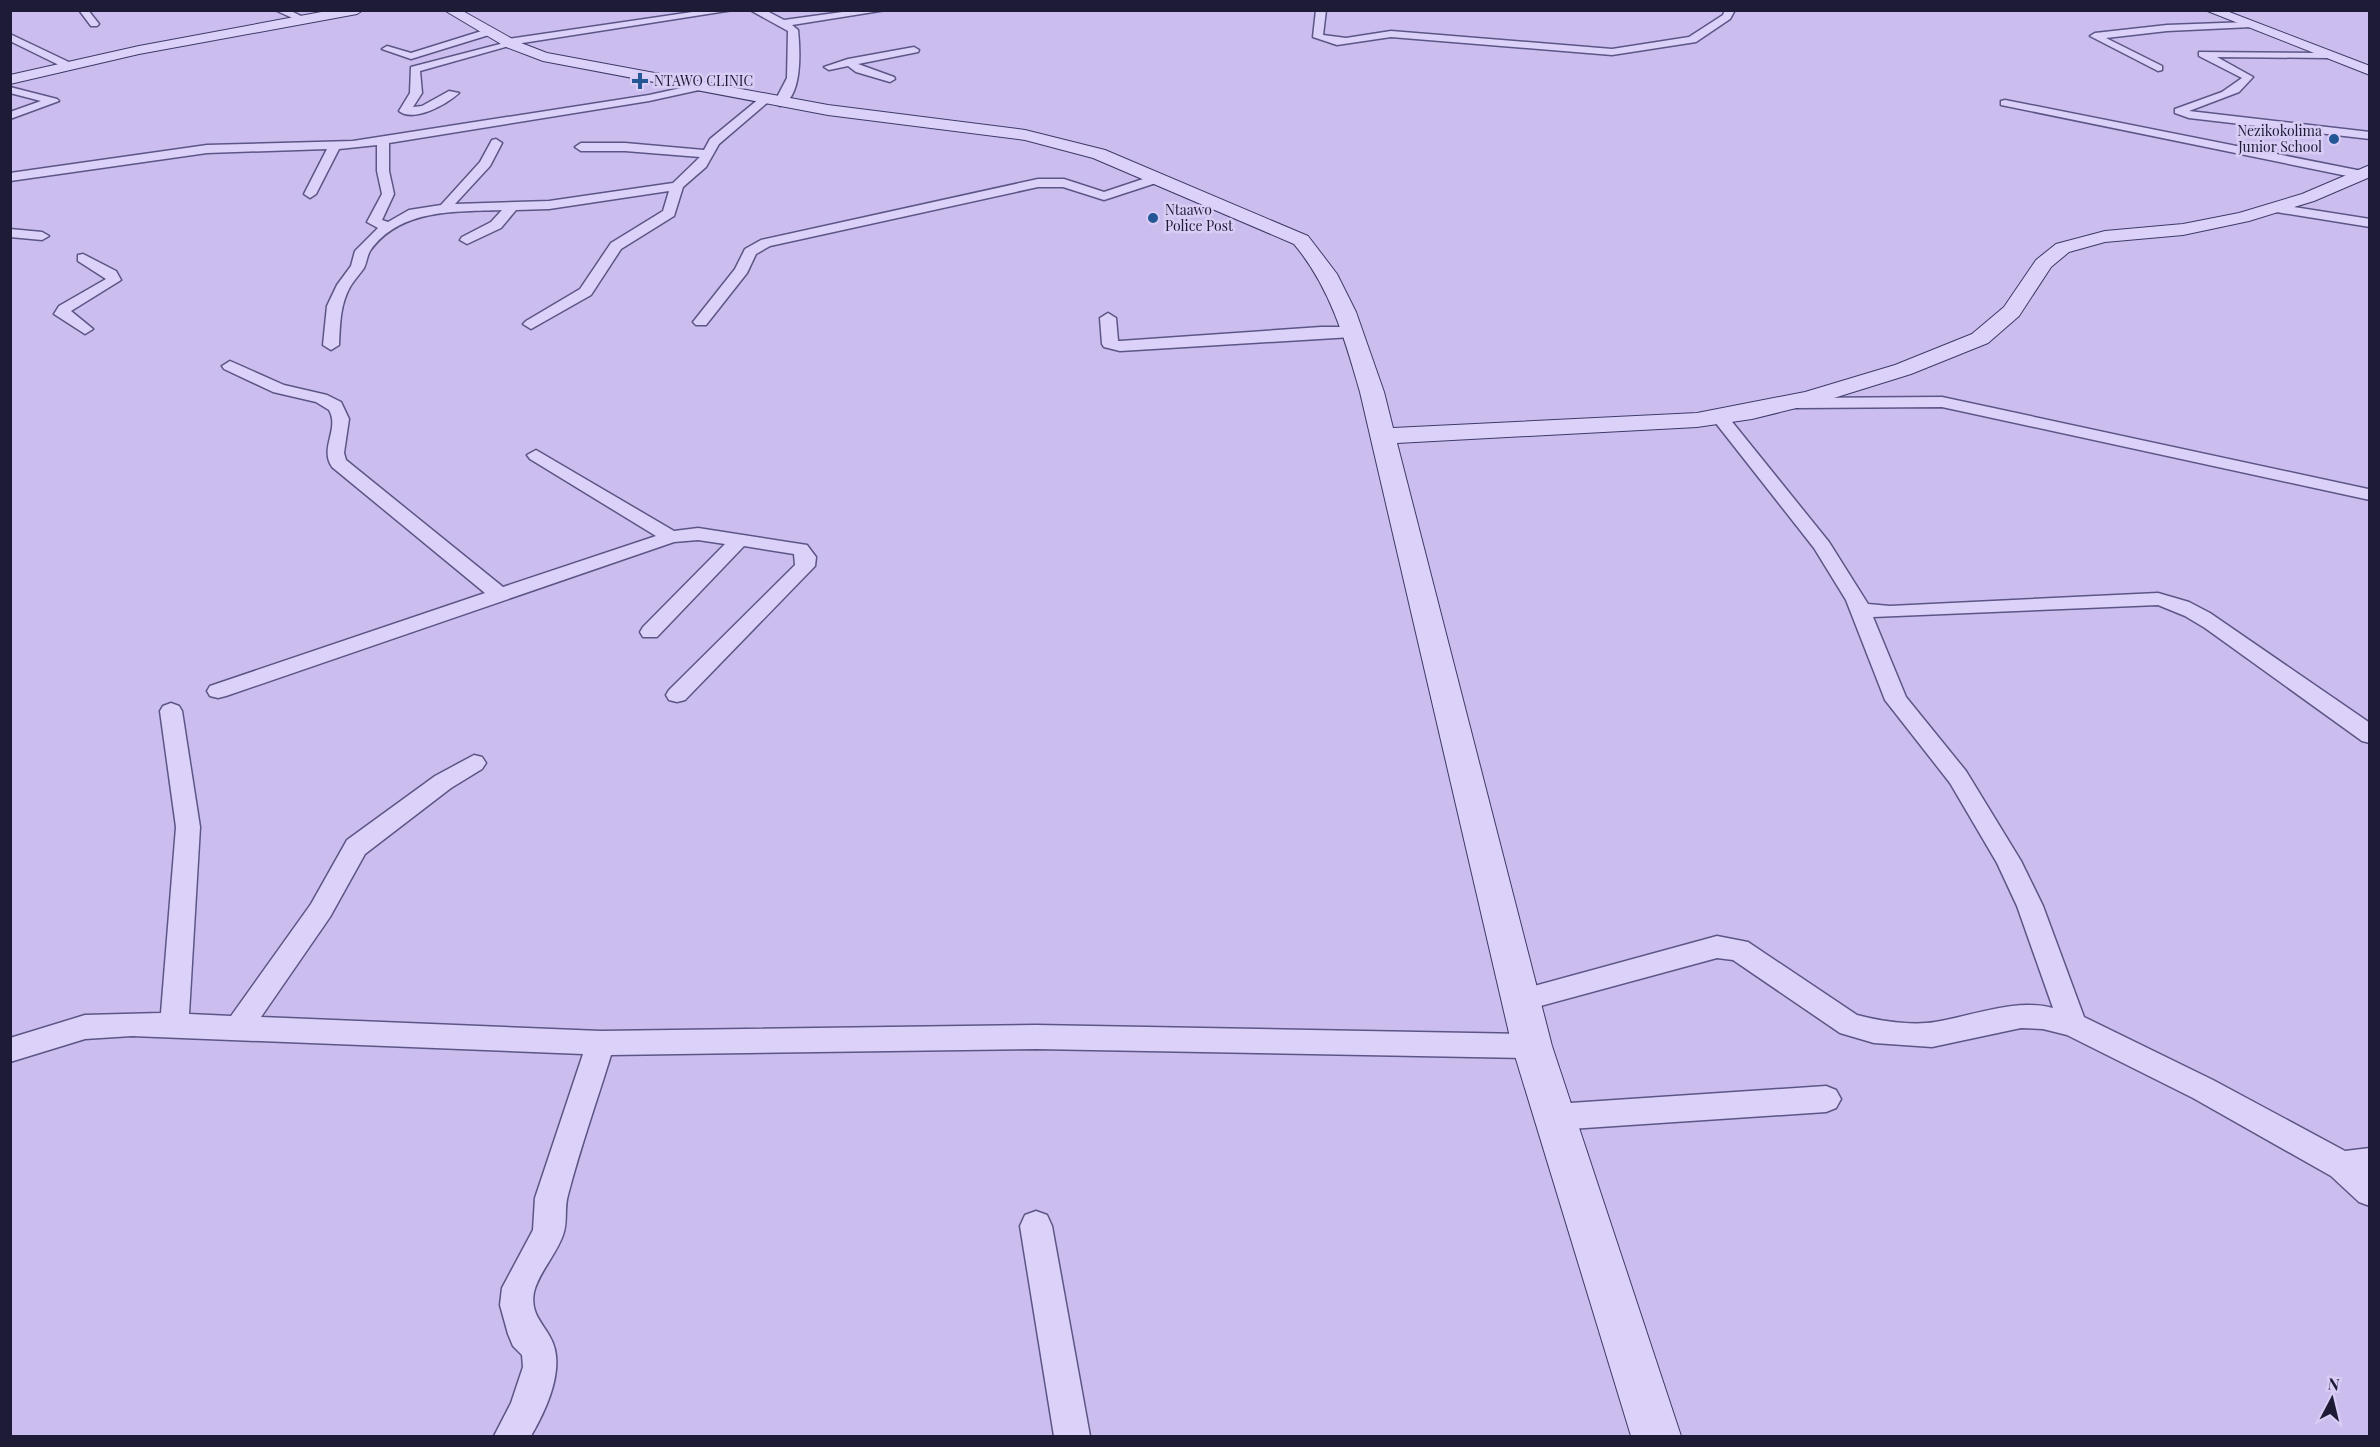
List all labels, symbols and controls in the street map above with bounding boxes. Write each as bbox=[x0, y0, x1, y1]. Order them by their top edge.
place label: NTAWO CLINIC bbox=[654, 71, 753, 90]
marker: NTAWO CLINIC bbox=[631, 72, 649, 90]
place label: Nezikokolima Junior School bbox=[2237, 121, 2322, 156]
marker: Nezikokolima Junior School bbox=[2327, 132, 2341, 146]
place label: Ntaawo Police Post bbox=[1165, 200, 1234, 235]
marker: Ntaawo Police Post bbox=[1146, 211, 1160, 225]
north arrow bbox=[2302, 1369, 2362, 1429]
text: N bbox=[2327, 1372, 2341, 1395]

